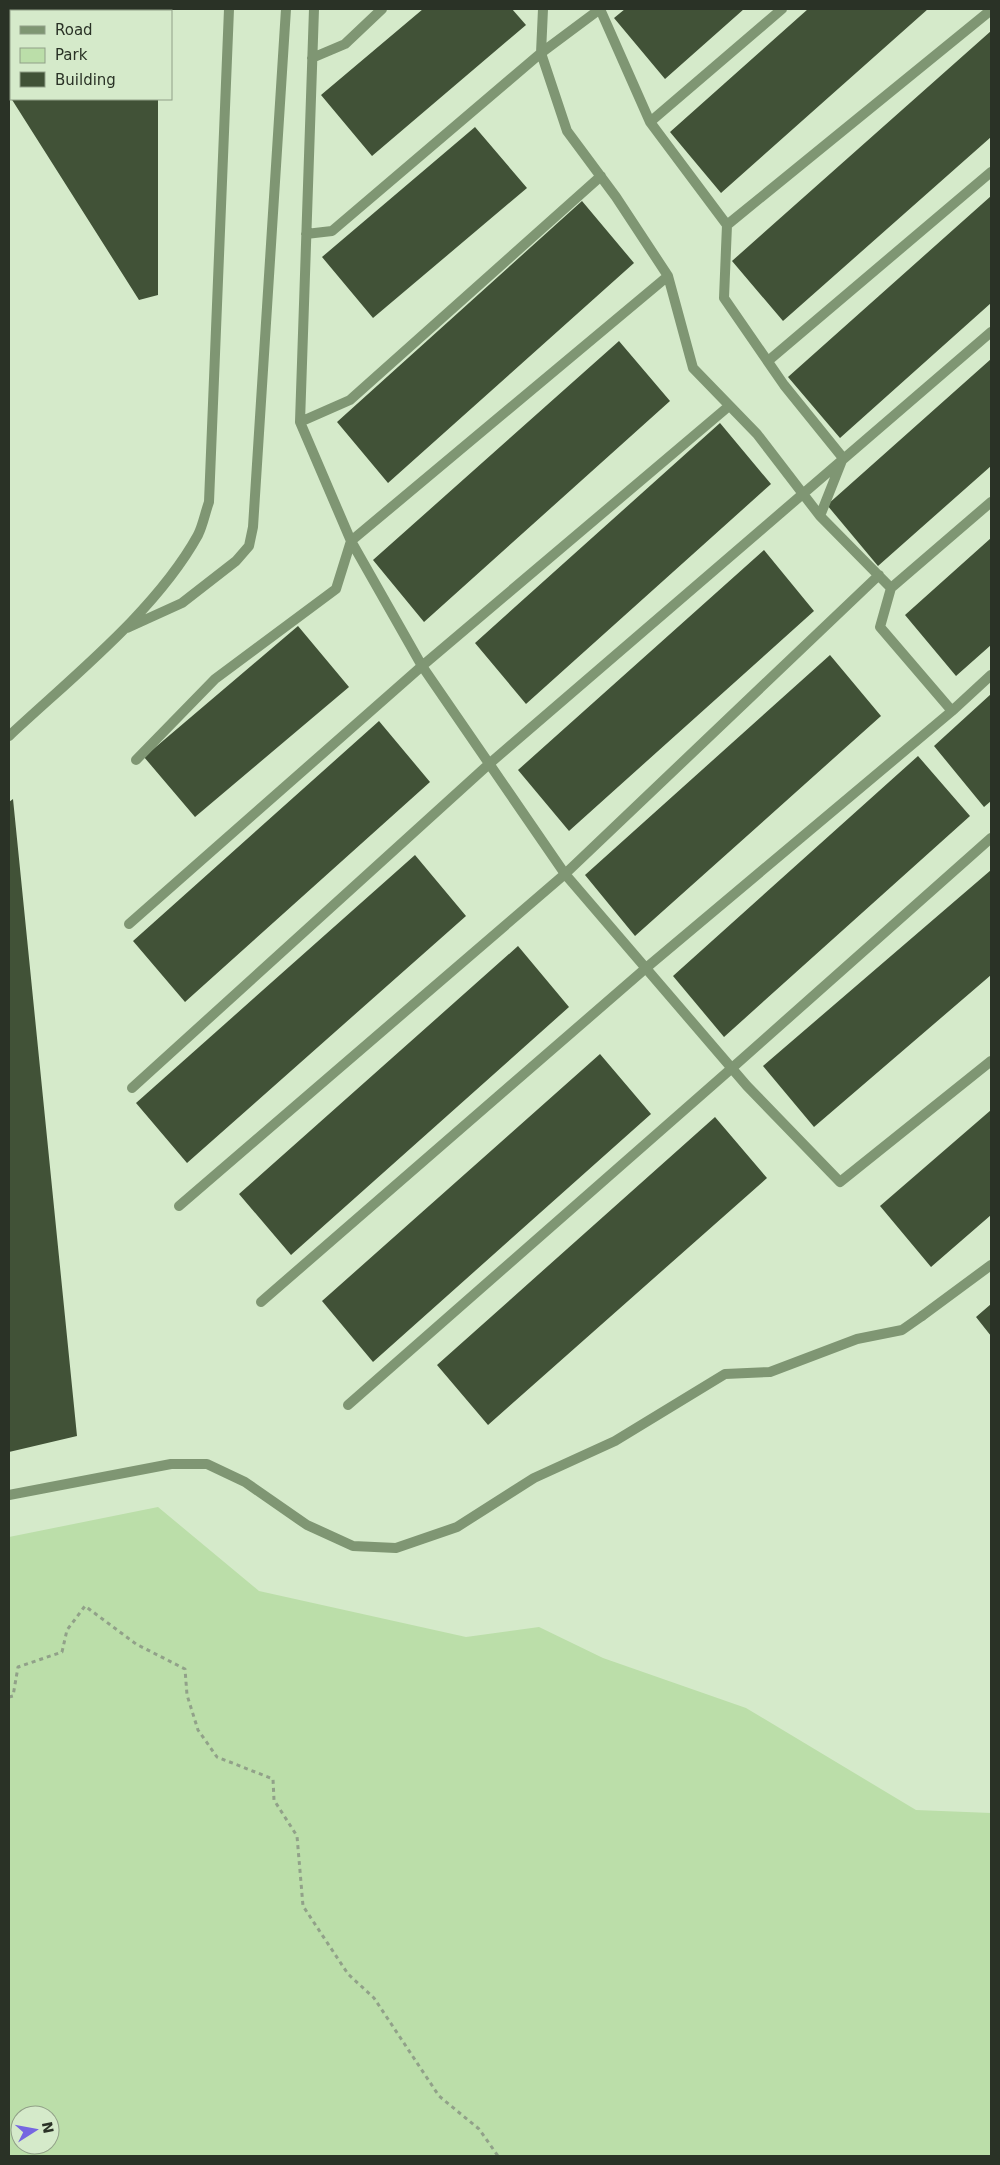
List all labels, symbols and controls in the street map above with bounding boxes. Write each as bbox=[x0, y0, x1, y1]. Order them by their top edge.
legend bbox=[10, 10, 172, 100]
text: Road bbox=[55, 21, 93, 39]
text: Park bbox=[55, 46, 88, 64]
text: Building bbox=[55, 71, 116, 89]
north arrow bbox=[10, 2105, 60, 2155]
text: N bbox=[39, 2120, 57, 2135]

